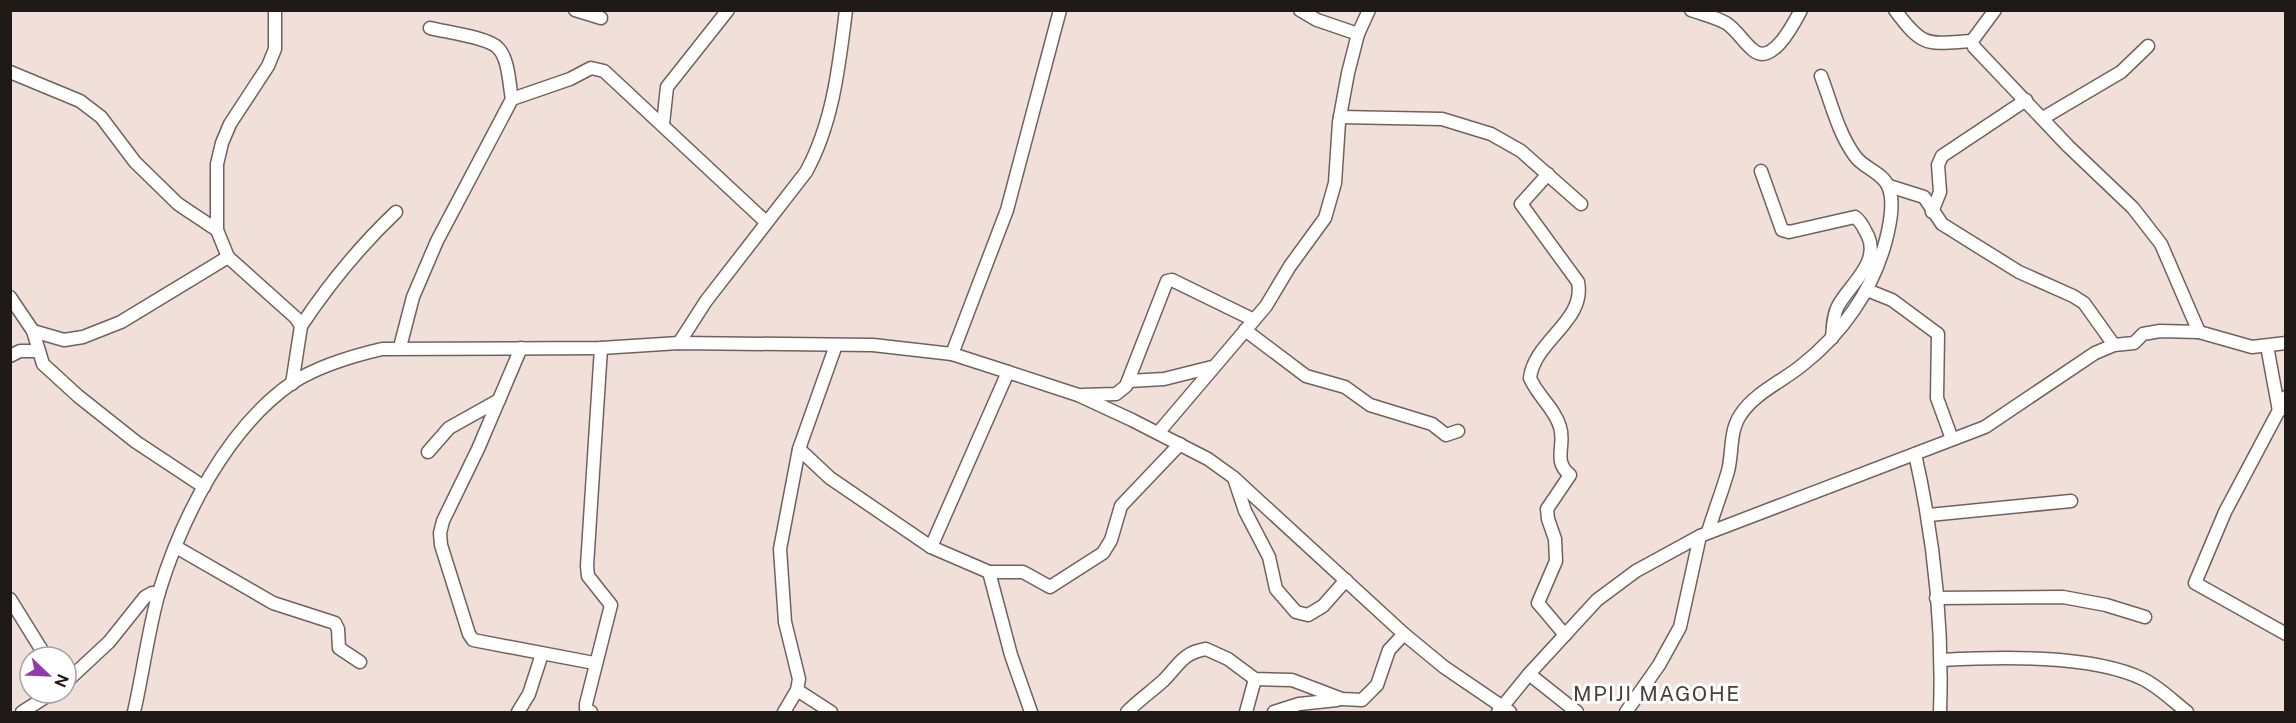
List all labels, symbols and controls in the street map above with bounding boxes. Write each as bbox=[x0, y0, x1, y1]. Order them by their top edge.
north arrow bbox=[18, 645, 78, 705]
text: N bbox=[50, 671, 73, 690]
district label: MPIJI MAGOHE bbox=[1573, 681, 1741, 706]

